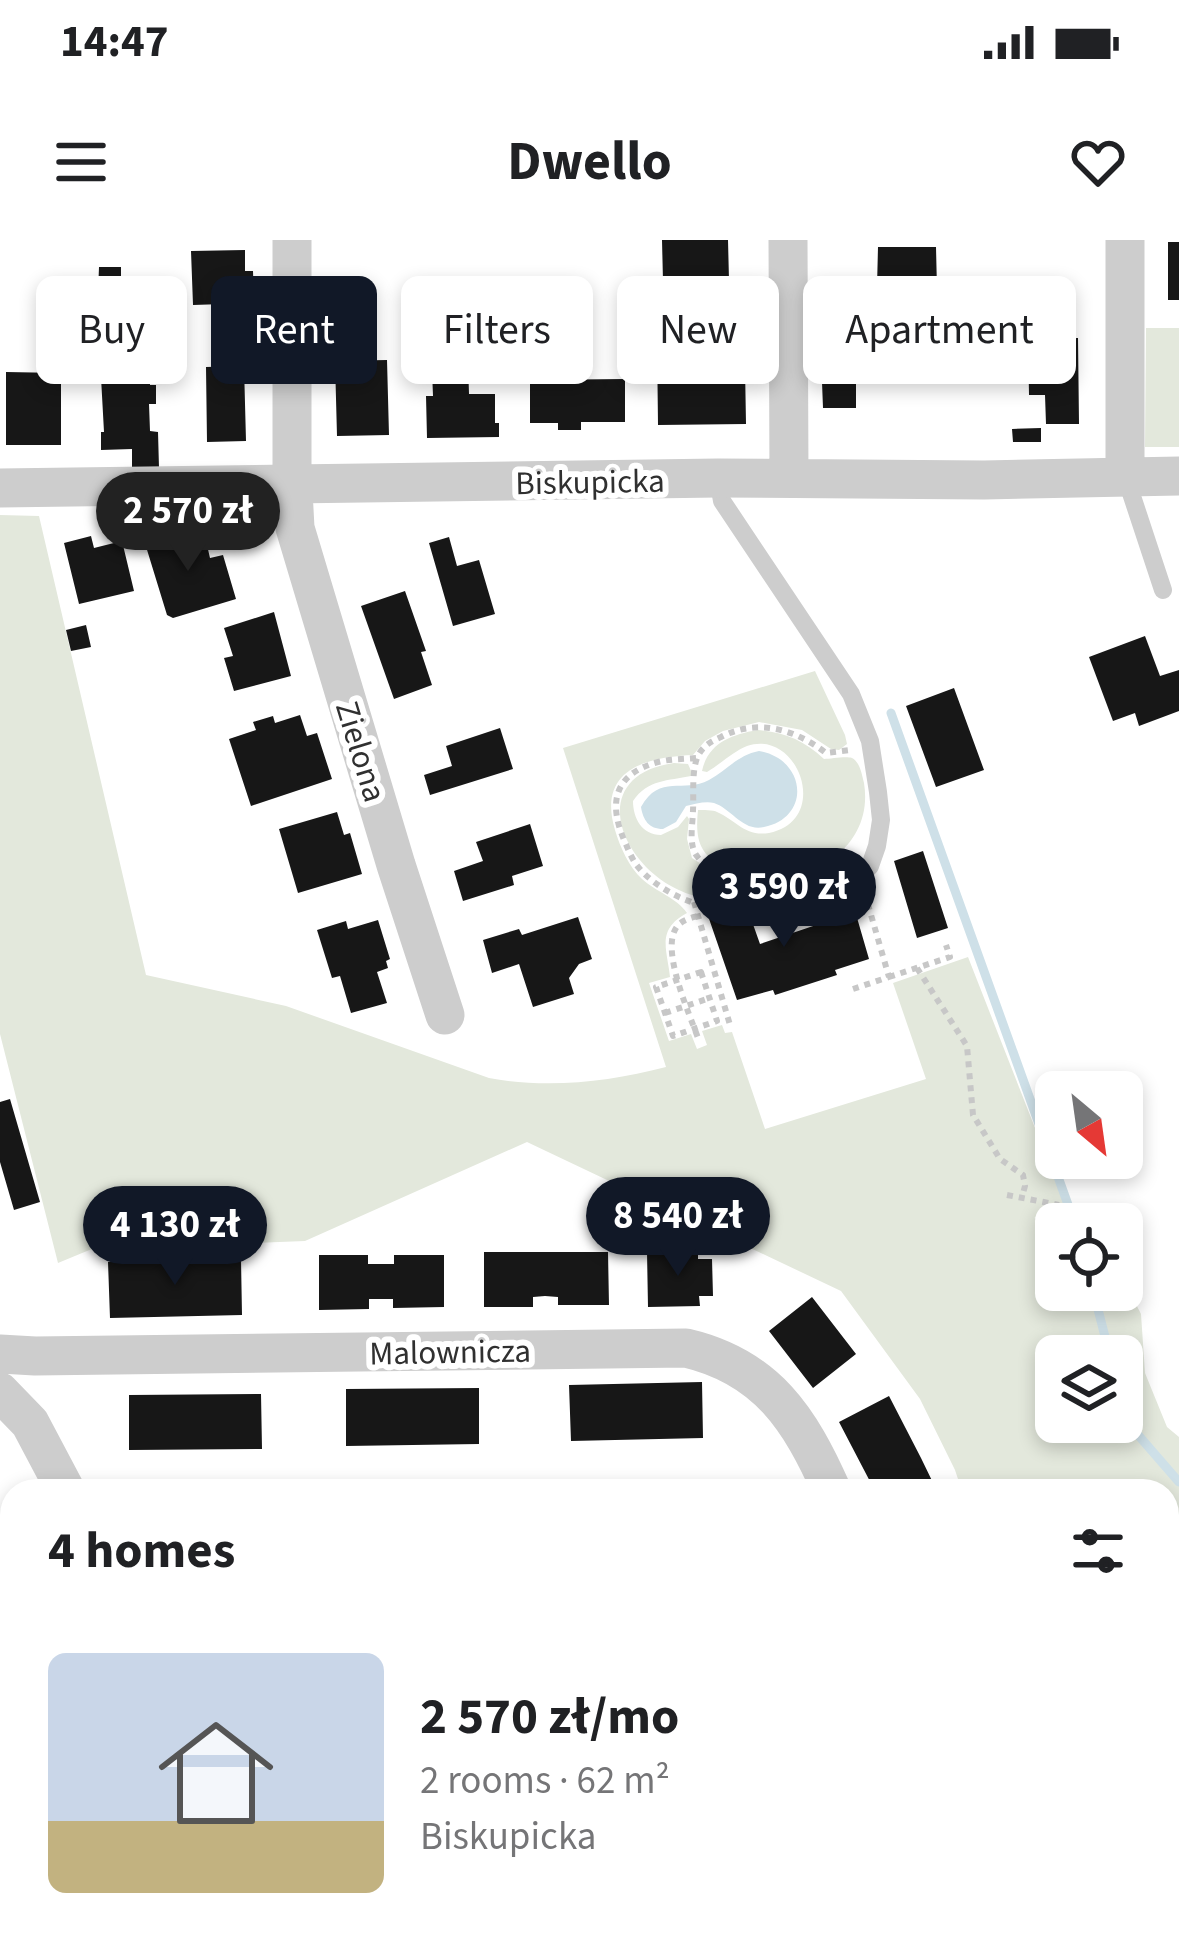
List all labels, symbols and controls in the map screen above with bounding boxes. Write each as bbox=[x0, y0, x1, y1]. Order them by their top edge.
text: 14:47 bbox=[60, 10, 169, 74]
text: Dwello bbox=[507, 124, 672, 201]
icon: menu bbox=[48, 129, 114, 195]
icon: heart bbox=[1065, 129, 1131, 195]
chip: Buy bbox=[36, 276, 187, 384]
chip: Rent bbox=[211, 276, 377, 384]
chip: Filters bbox=[401, 276, 593, 384]
chip: New bbox=[617, 276, 779, 384]
chip: Apartment bbox=[803, 276, 1076, 384]
street label: Biskupicka bbox=[515, 458, 665, 507]
pin: 2 570 zł bbox=[64, 472, 312, 574]
text: 2 570 zł bbox=[123, 483, 253, 539]
street label: Zielona bbox=[323, 695, 398, 808]
pin: 3 590 zł bbox=[660, 848, 908, 950]
text: 3 590 zł bbox=[719, 859, 849, 915]
north arrow bbox=[1035, 1071, 1143, 1179]
map controls bbox=[1035, 1071, 1143, 1443]
pin: 8 540 zł bbox=[554, 1177, 802, 1279]
pin: 4 130 zł bbox=[51, 1186, 299, 1288]
text: 8 540 zł bbox=[613, 1188, 743, 1244]
text: 4 130 zł bbox=[110, 1197, 240, 1253]
button: locate bbox=[1035, 1203, 1143, 1311]
street label: Malownicza bbox=[369, 1328, 531, 1377]
button: layers bbox=[1035, 1335, 1143, 1443]
text: 4 homes bbox=[48, 1515, 235, 1587]
icon: filters bbox=[1065, 1518, 1131, 1584]
text: 2 570 zł/mo bbox=[420, 1681, 679, 1753]
icon: home bbox=[144, 1701, 288, 1845]
text: 2 rooms · 62 m² bbox=[420, 1753, 670, 1809]
text: Biskupicka bbox=[420, 1809, 596, 1865]

